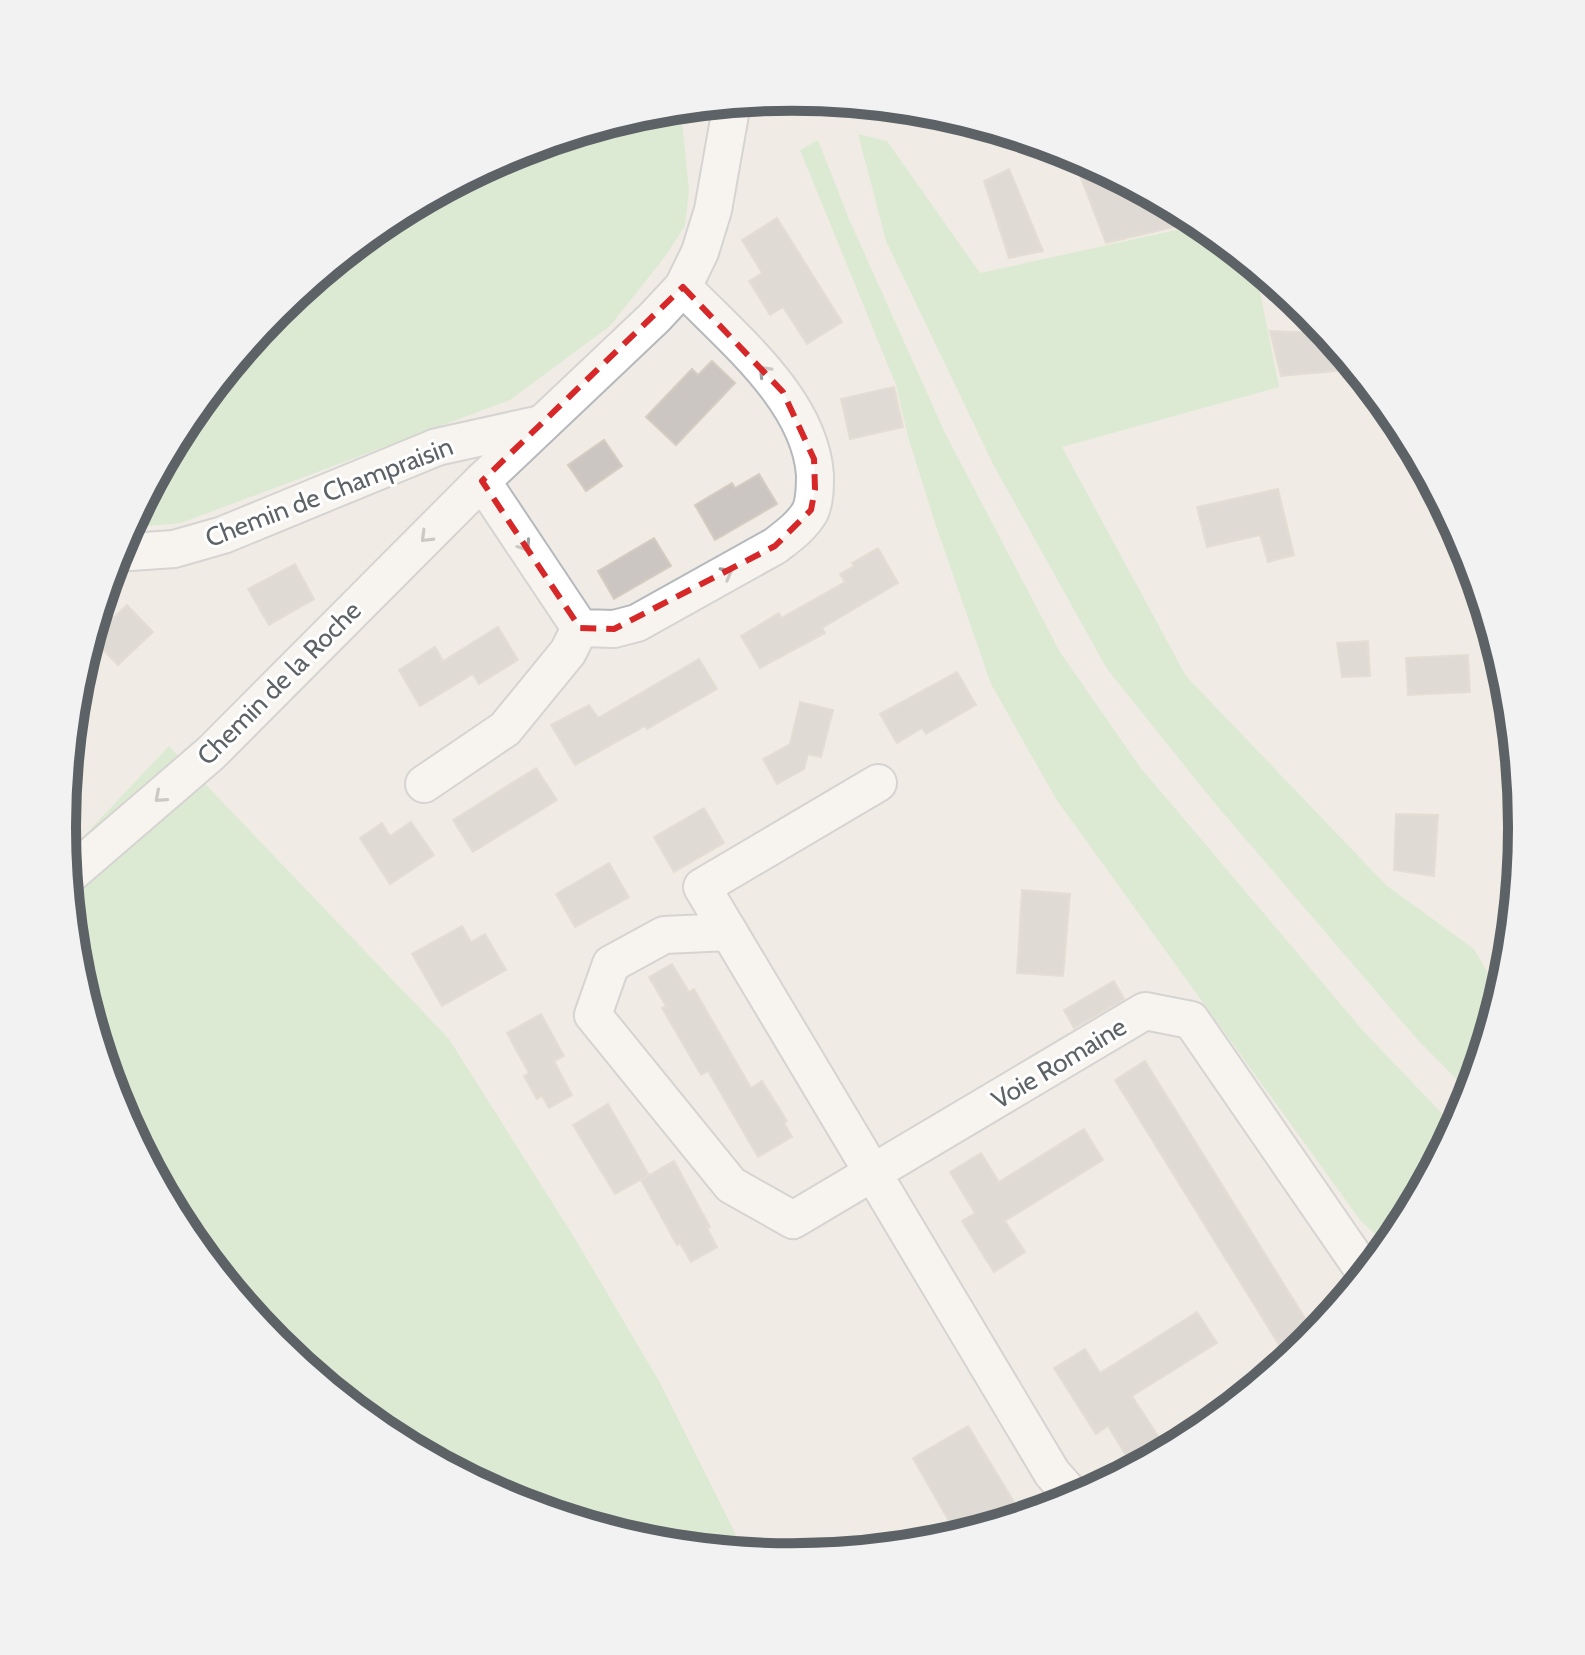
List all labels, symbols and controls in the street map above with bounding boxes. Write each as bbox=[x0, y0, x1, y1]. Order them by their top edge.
one-way arrow bbox=[759, 366, 773, 381]
street label: Chemin de Champraisin bbox=[201, 430, 457, 554]
one-way arrow bbox=[421, 528, 435, 542]
one-way arrow bbox=[516, 537, 531, 551]
one-way arrow bbox=[718, 567, 733, 583]
street label: Chemin de la Roche bbox=[190, 594, 368, 772]
one-way arrow bbox=[154, 787, 169, 802]
street label: Voie Romaine bbox=[986, 1010, 1132, 1116]

